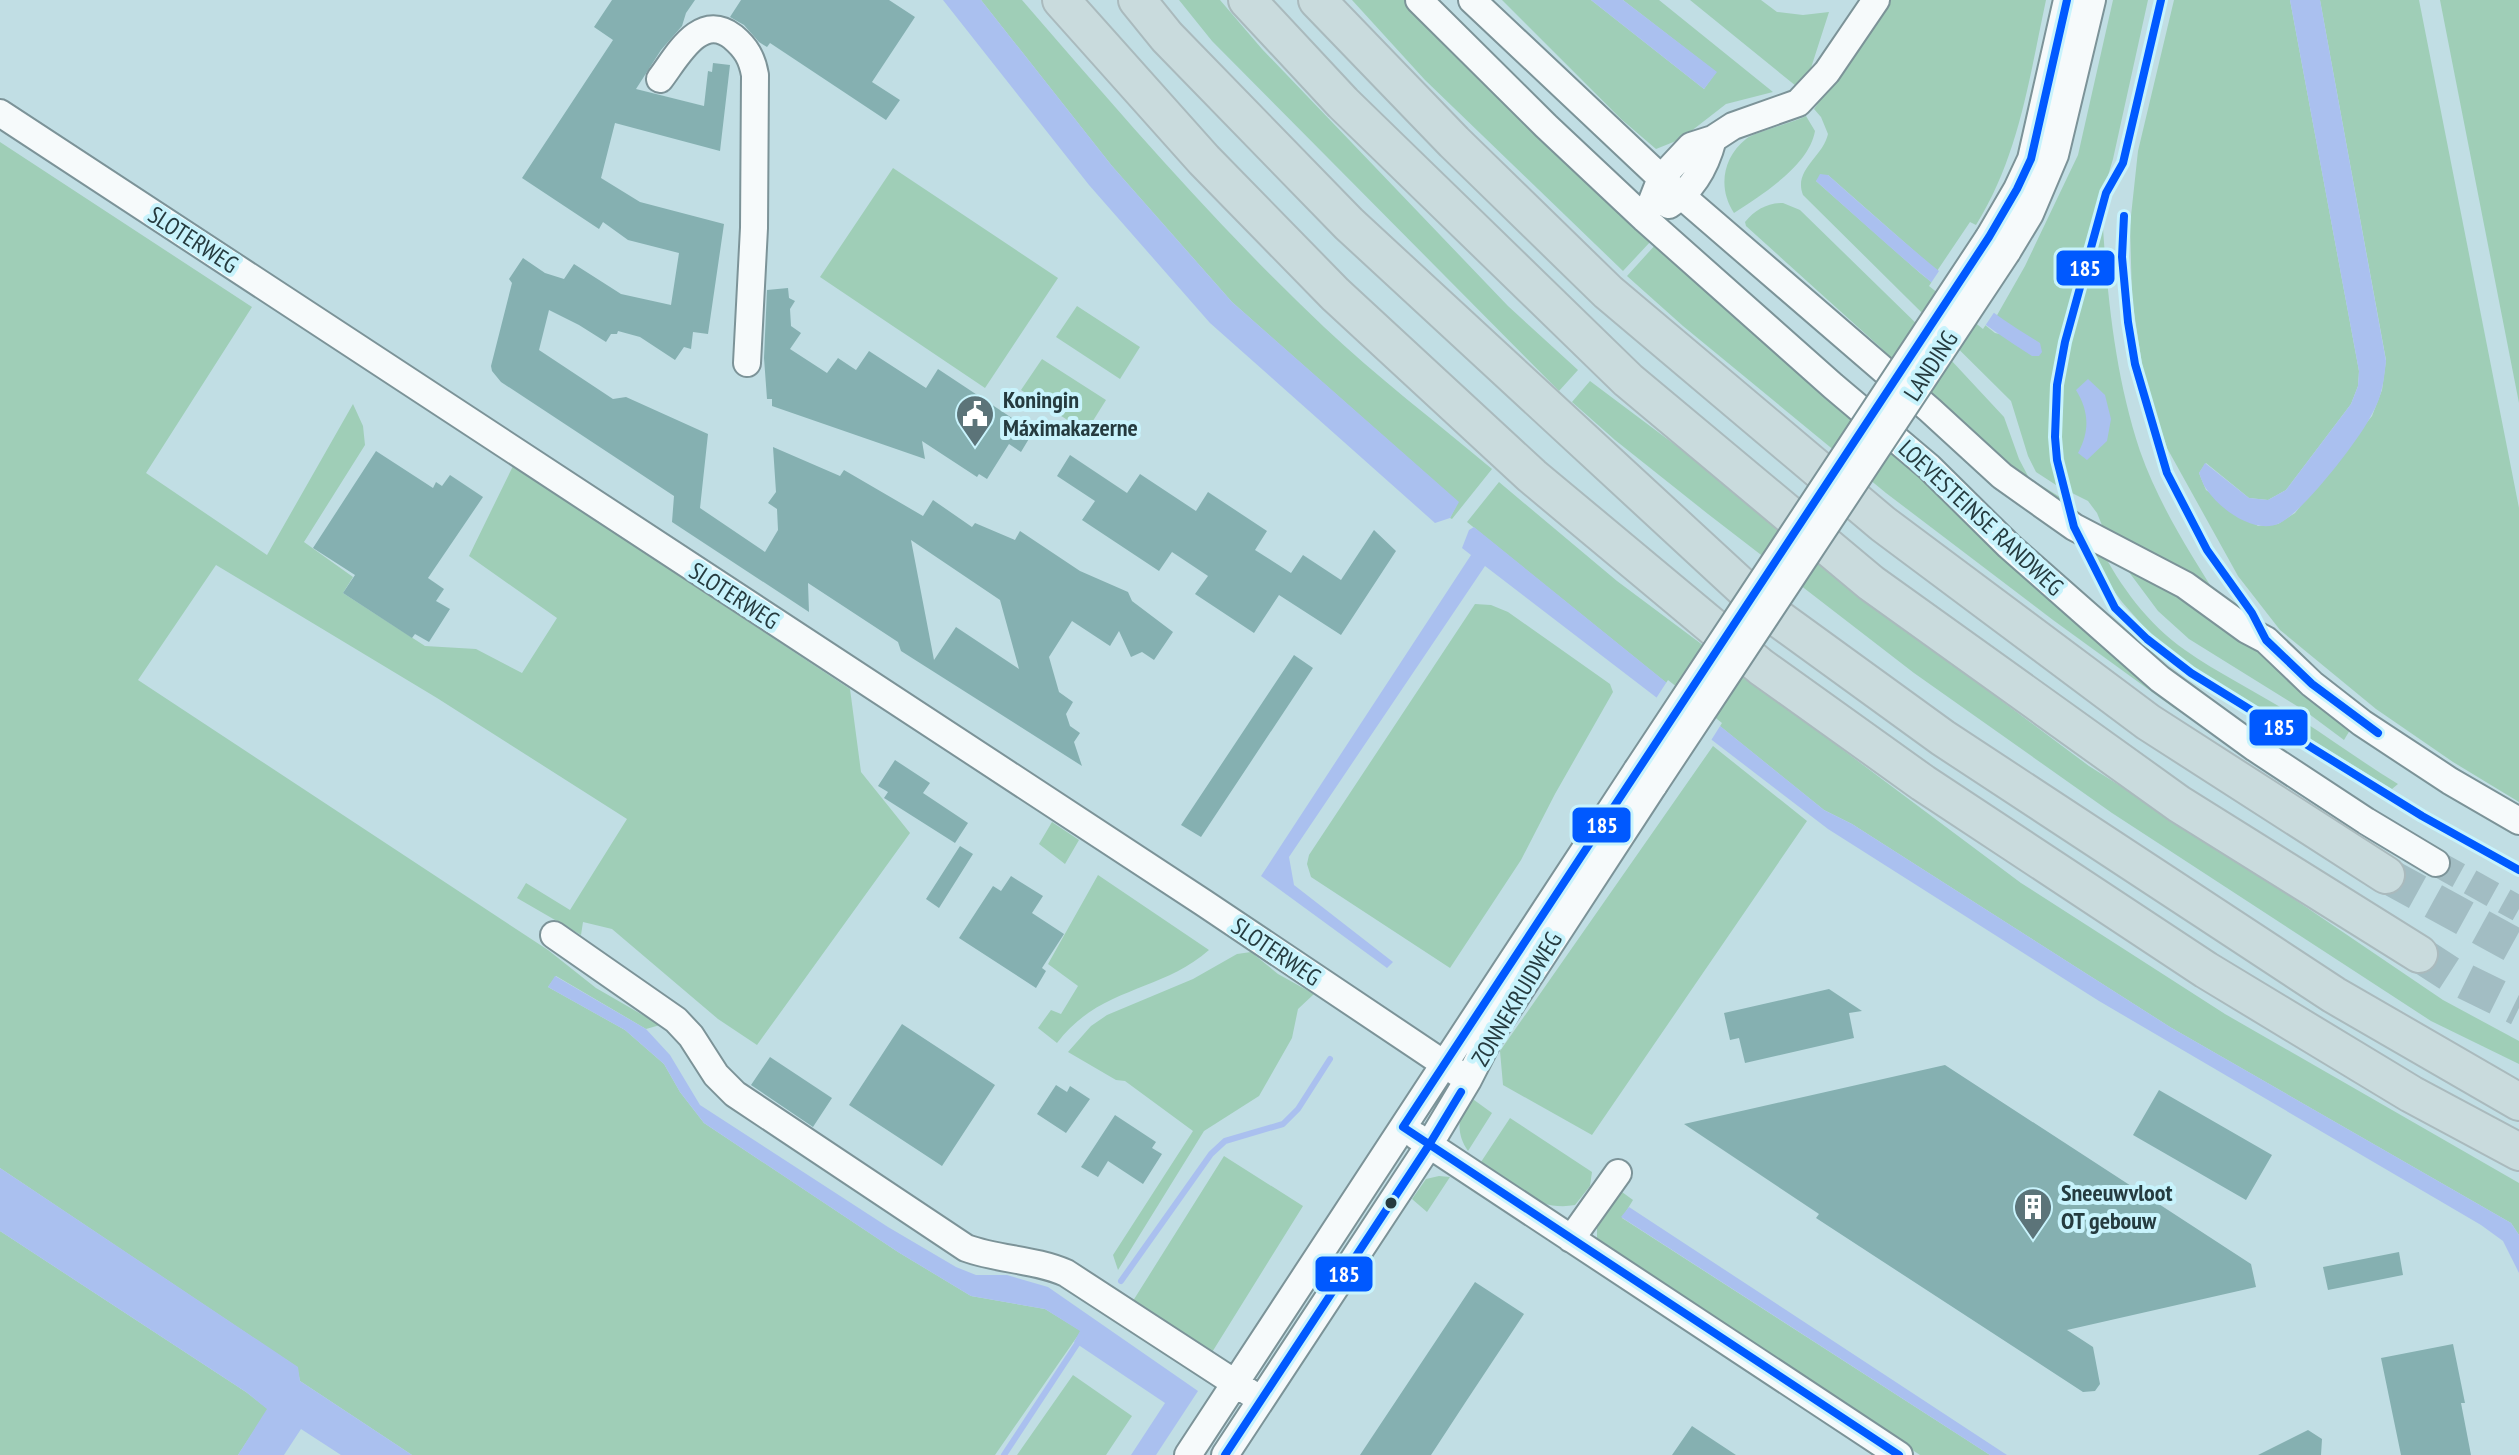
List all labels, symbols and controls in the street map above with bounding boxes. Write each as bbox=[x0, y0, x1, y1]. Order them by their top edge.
street label: SLOTERWEG bbox=[142, 199, 244, 280]
line badge: 185 bbox=[2055, 249, 2116, 287]
text: 185 bbox=[2069, 254, 2101, 282]
street label: LANDING bbox=[1897, 325, 1965, 407]
place label: Koningin Máximakazerne bbox=[1003, 384, 1138, 443]
public building icon: Koningin Máximakazerne bbox=[954, 393, 996, 448]
street label: LOEVESTEINSE RANDWEG bbox=[1892, 433, 2070, 602]
street label: SLOTERWEG bbox=[683, 555, 785, 636]
line badge: 185 bbox=[2248, 708, 2309, 747]
text: 185 bbox=[2263, 713, 2295, 741]
line badge: 185 bbox=[1571, 806, 1632, 844]
text: 185 bbox=[1586, 811, 1618, 839]
street label: SLOTERWEG bbox=[1226, 910, 1327, 993]
street label: ZONNEKRUIDWEG bbox=[1464, 926, 1569, 1072]
place label: Sneeuwvloot OT gebouw bbox=[2061, 1177, 2172, 1236]
building icon: Sneeuwvloot OT gebouw bbox=[2012, 1186, 2054, 1241]
unlabelled marker bbox=[1383, 1195, 1399, 1211]
line badge: 185 bbox=[1314, 1255, 1374, 1293]
text: 185 bbox=[1328, 1260, 1360, 1288]

